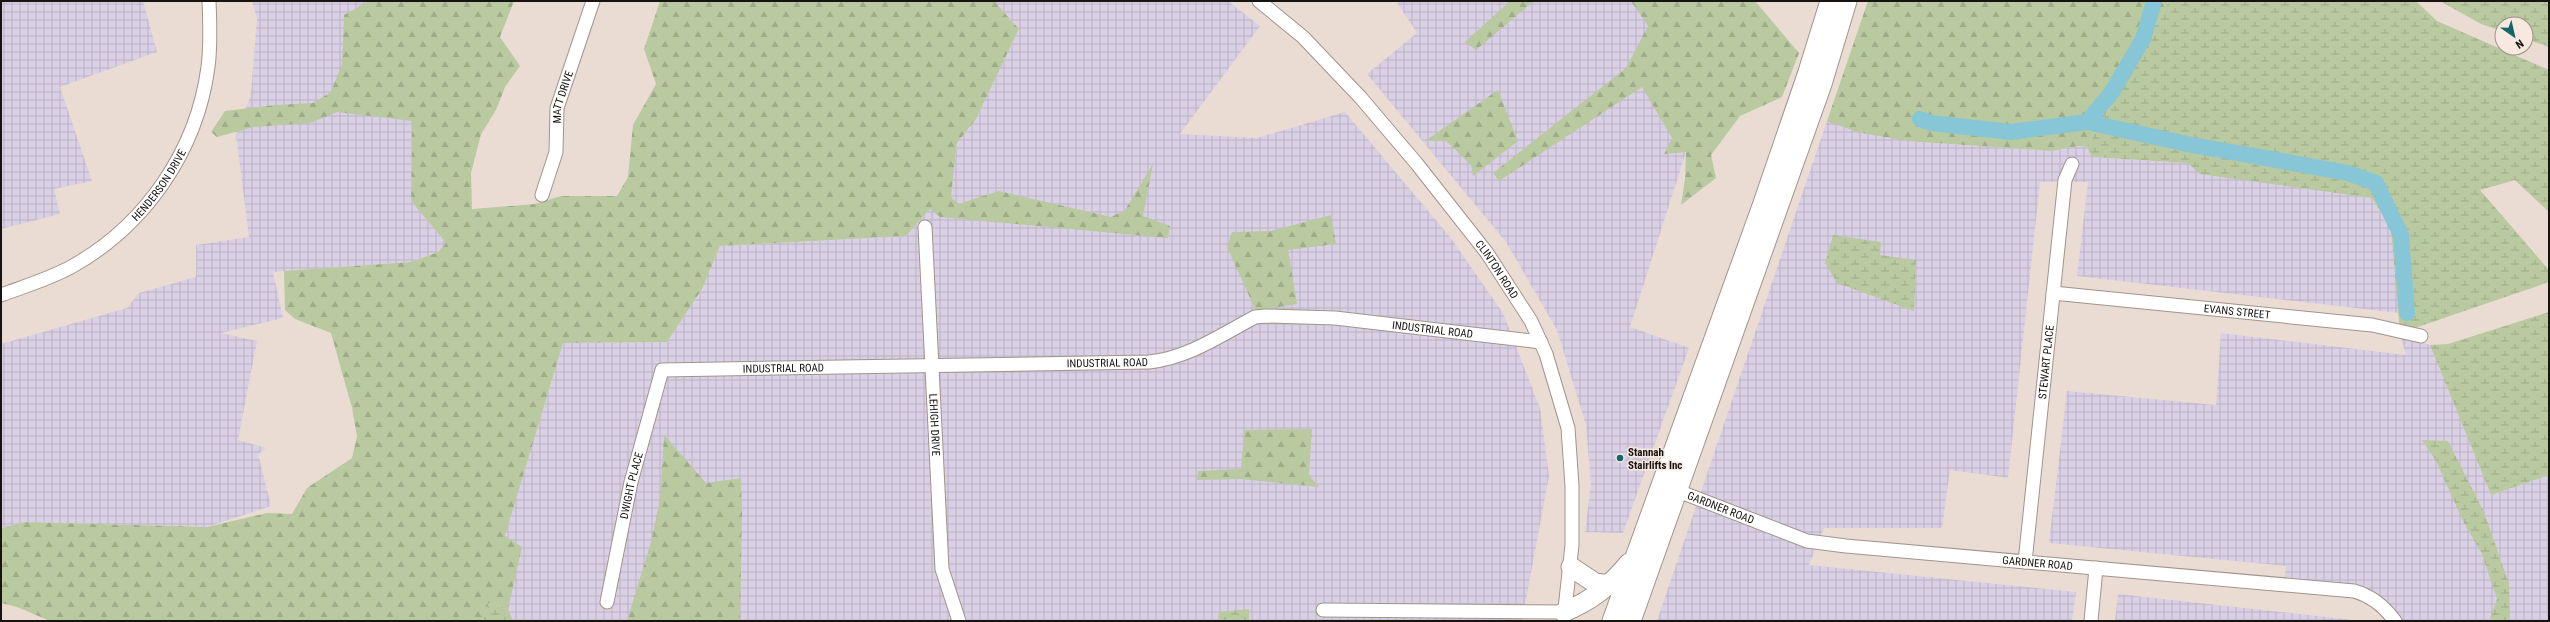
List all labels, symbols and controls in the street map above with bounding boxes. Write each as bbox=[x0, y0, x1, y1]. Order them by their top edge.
north arrow bbox=[2494, 16, 2534, 56]
text: N bbox=[2513, 37, 2526, 51]
street label: MATT DRIVE bbox=[551, 69, 576, 124]
street label: HENDERSON DRIVE bbox=[129, 147, 189, 224]
street label: CLINTON ROAD bbox=[1473, 238, 1521, 301]
street label: EVANS STREET bbox=[2203, 302, 2271, 322]
street label: INDUSTRIAL ROAD bbox=[1391, 319, 1474, 341]
street label: STEWART PLACE bbox=[2036, 324, 2057, 400]
street label: INDUSTRIAL ROAD bbox=[1067, 356, 1148, 370]
street label: INDUSTRIAL ROAD bbox=[743, 361, 824, 376]
street label: LEHIGH DRIVE bbox=[926, 393, 942, 457]
place label: Stannah Stairlifts Inc bbox=[1628, 446, 1682, 472]
street label: DWIGHT PLACE bbox=[618, 450, 646, 520]
marker: Stannah Stairlifts Inc bbox=[1615, 453, 1625, 463]
street label: GARDNER ROAD bbox=[1685, 489, 1756, 527]
street label: GARDNER ROAD bbox=[2002, 554, 2073, 573]

